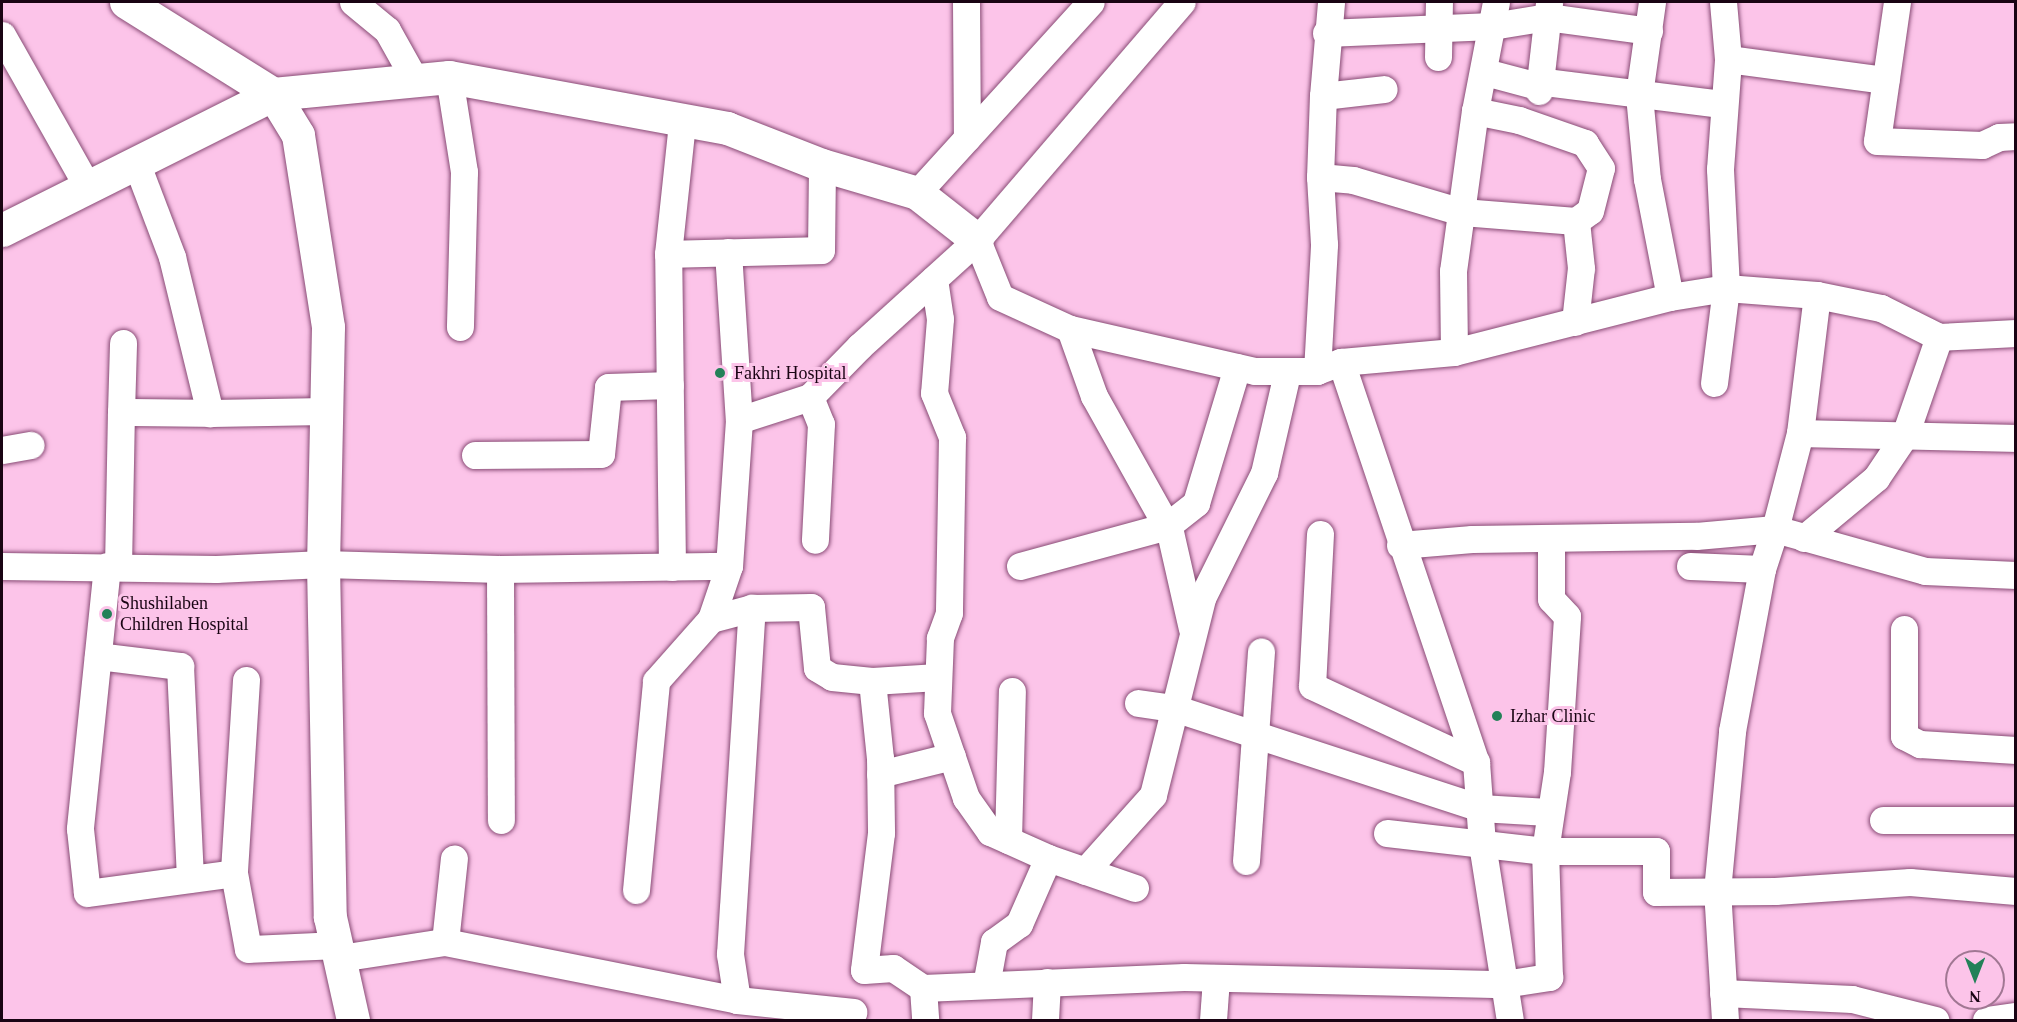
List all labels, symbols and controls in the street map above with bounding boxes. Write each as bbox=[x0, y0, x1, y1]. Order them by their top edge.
place label: Fakhri Hospital bbox=[734, 362, 846, 384]
marker: Fakhri Hospital bbox=[711, 364, 729, 382]
place label: Shushilaben Children Hospital bbox=[120, 593, 248, 636]
marker: Shushilaben Children Hospital bbox=[98, 605, 116, 623]
place label: Izhar Clinic bbox=[1510, 705, 1595, 727]
marker: Izhar Clinic bbox=[1488, 707, 1506, 725]
north arrow bbox=[1945, 950, 2005, 1010]
text: N bbox=[1969, 988, 1981, 1005]

